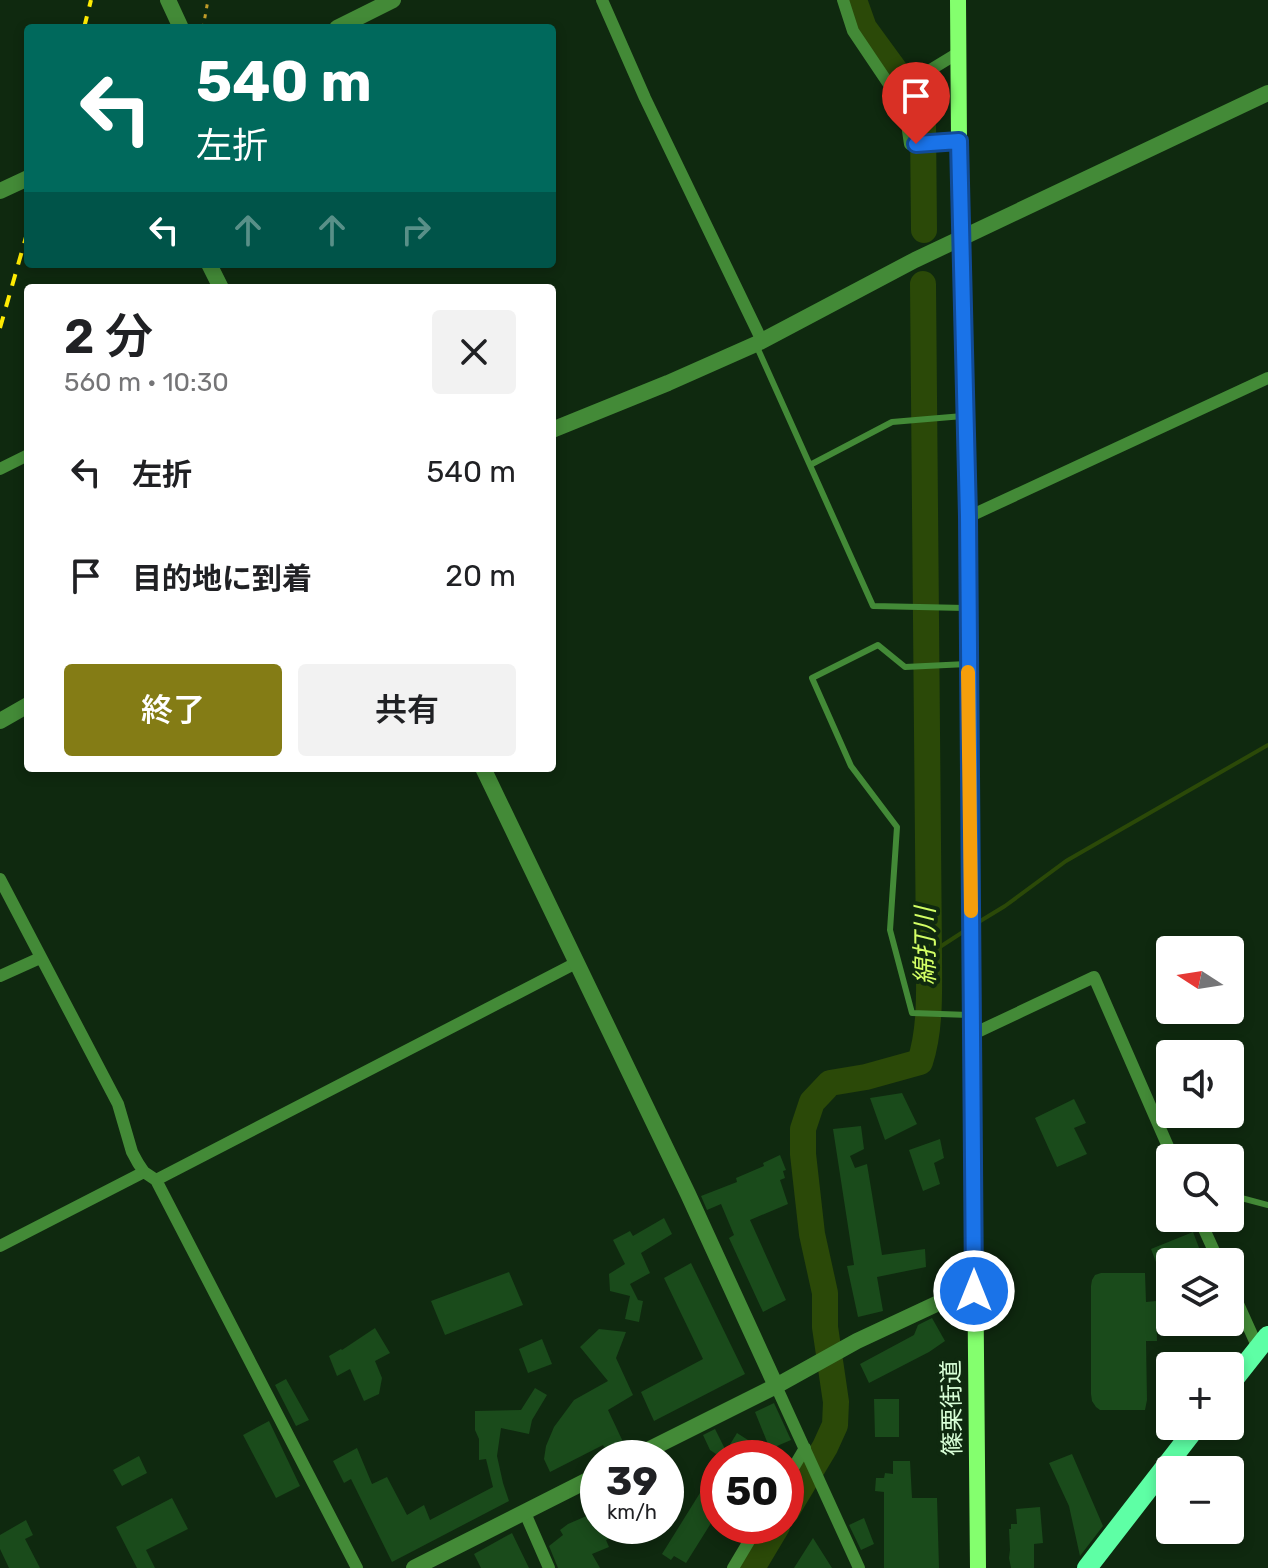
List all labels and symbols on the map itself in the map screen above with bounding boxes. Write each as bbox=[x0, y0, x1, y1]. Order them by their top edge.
pin bbox=[882, 62, 950, 144]
water label: 綿打川 bbox=[910, 904, 941, 985]
north arrow bbox=[1156, 936, 1244, 1024]
position arrow bbox=[932, 1249, 1016, 1333]
street label: 篠栗街道 bbox=[937, 1360, 967, 1456]
speed limit sign: 50 bbox=[700, 1440, 804, 1544]

